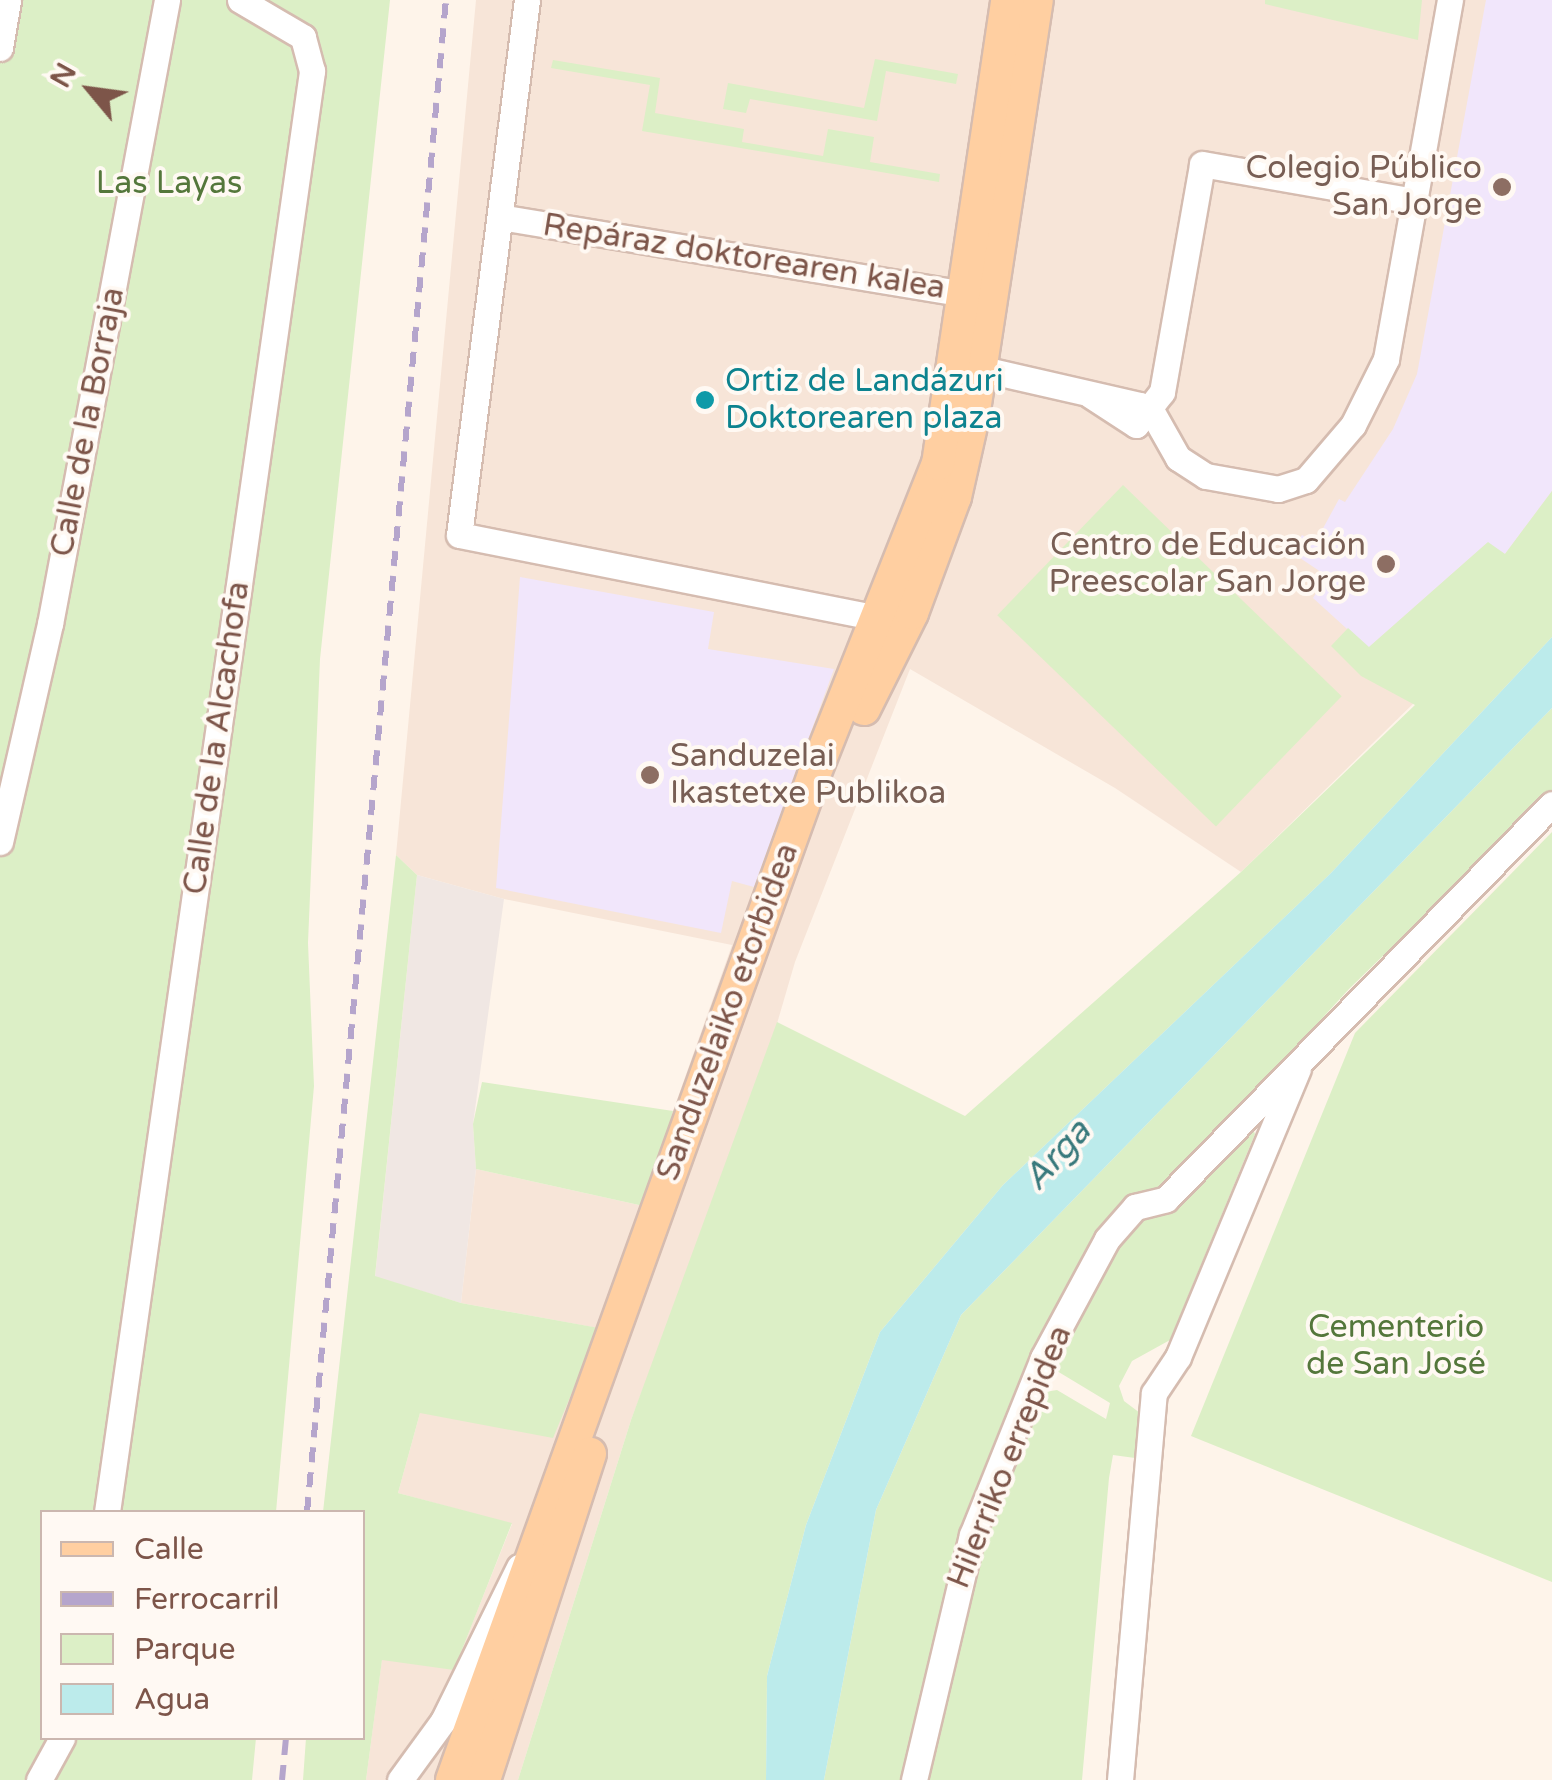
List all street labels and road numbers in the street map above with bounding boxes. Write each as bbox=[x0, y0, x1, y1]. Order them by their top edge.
street label: Repáraz doktorearen kalea bbox=[540, 206, 948, 308]
street label: Calle de la Borraja bbox=[43, 284, 133, 560]
street label: Calle de la Alcachofa bbox=[176, 579, 258, 897]
street label: Sanduzelaiko etorbidea bbox=[649, 838, 807, 1186]
street label: Hilerriko errepidea bbox=[940, 1320, 1080, 1594]

